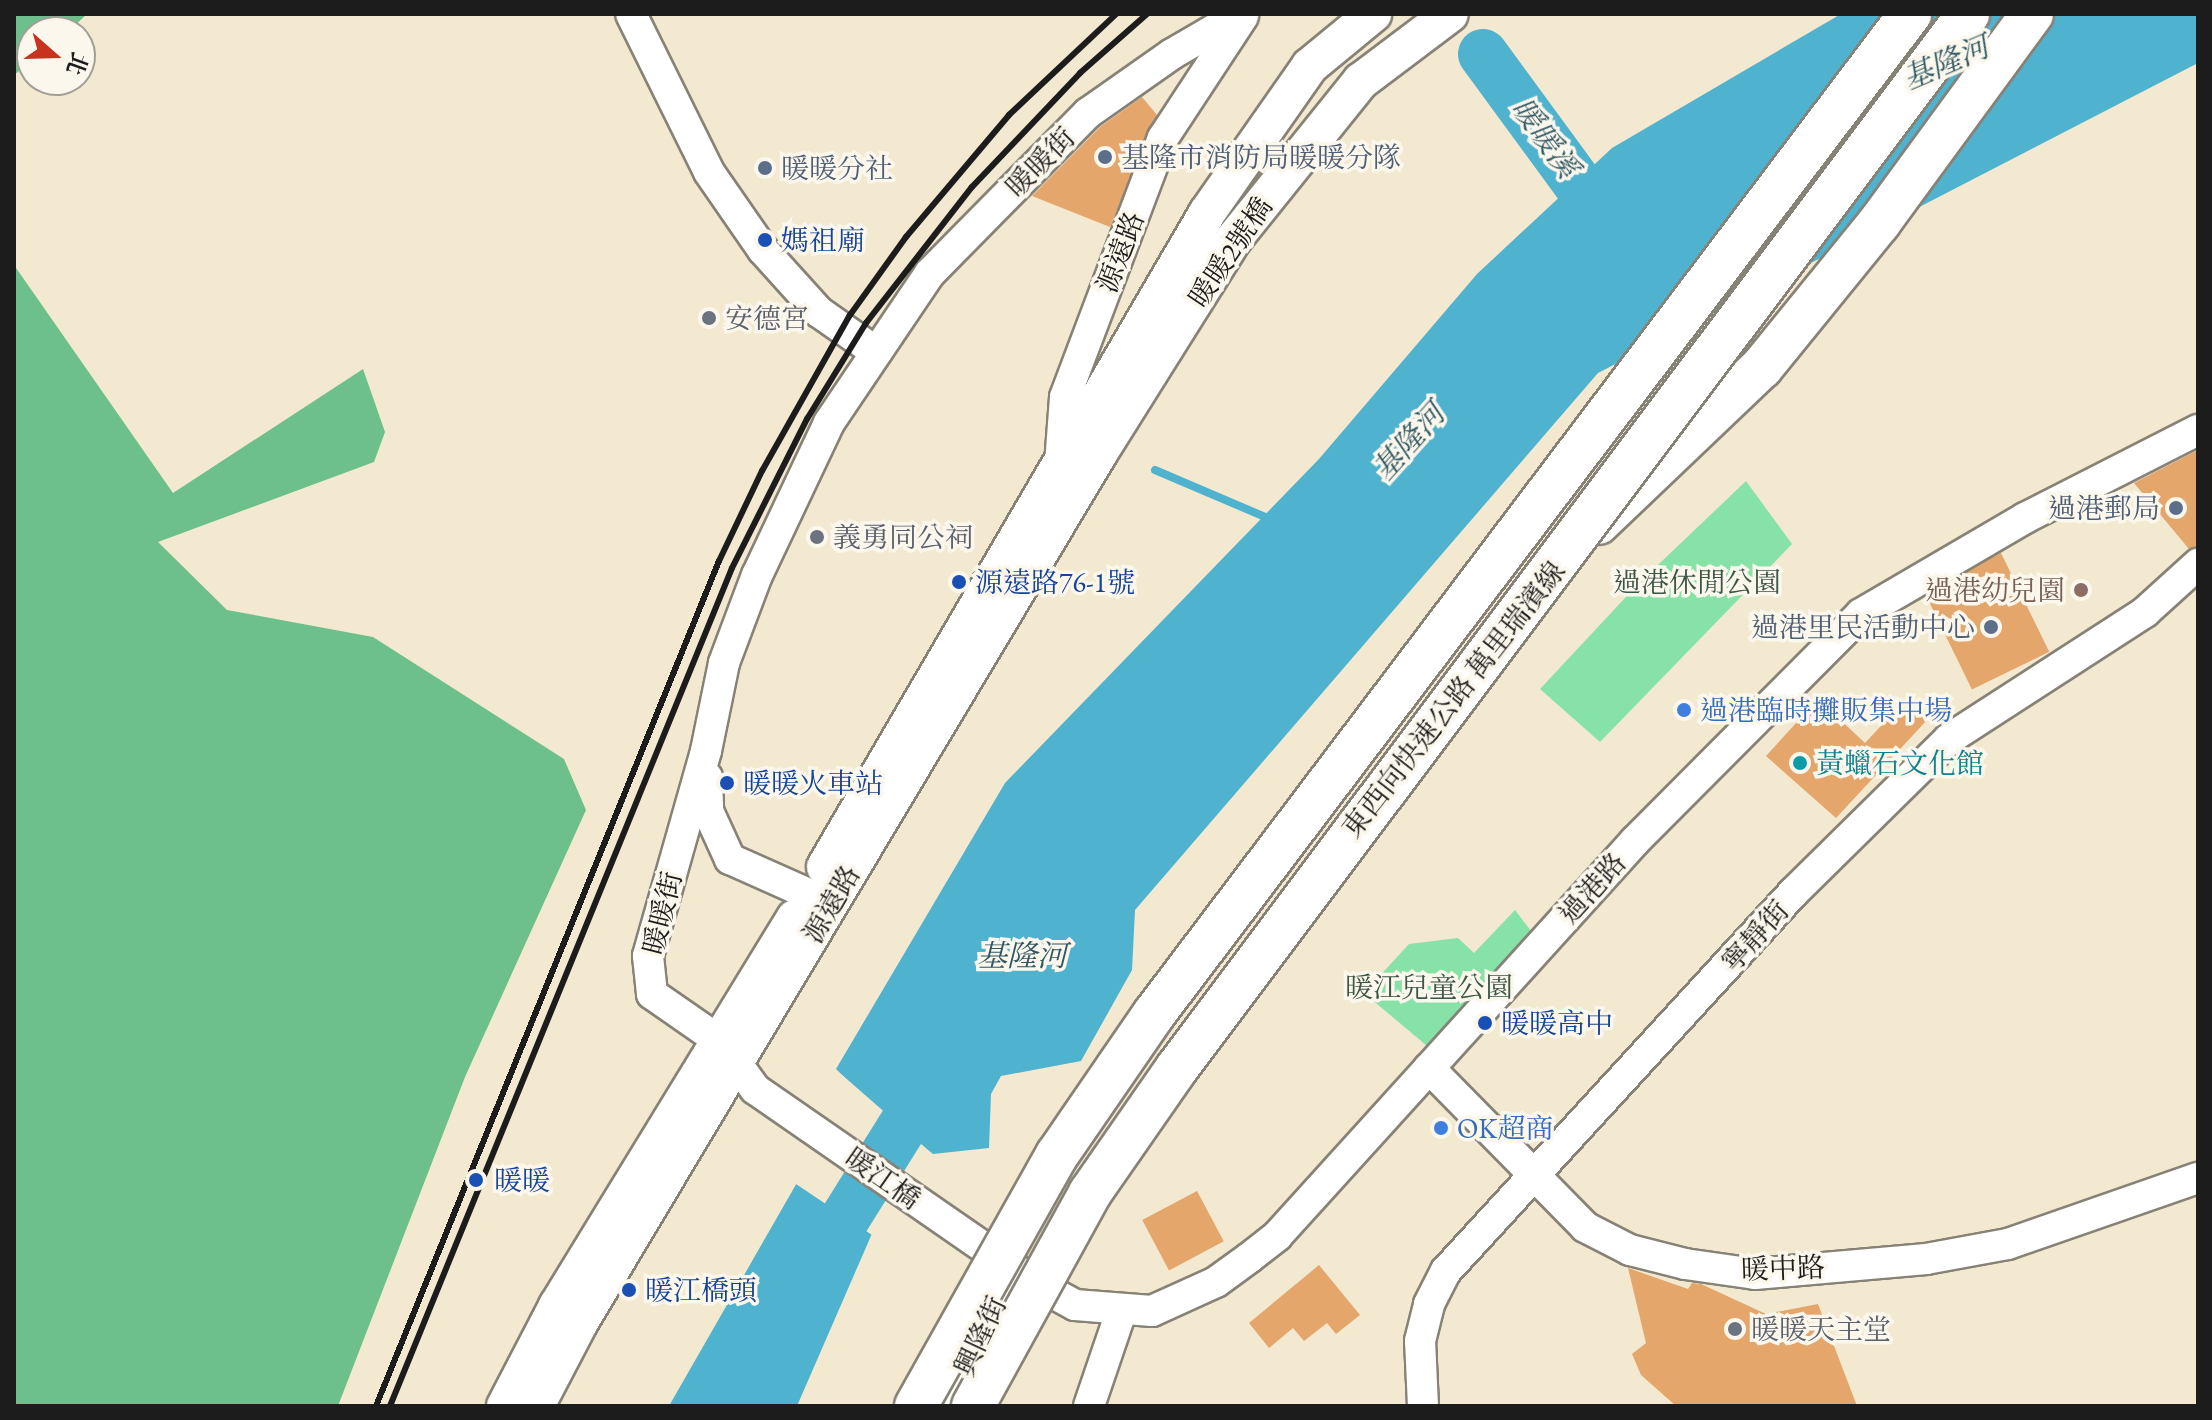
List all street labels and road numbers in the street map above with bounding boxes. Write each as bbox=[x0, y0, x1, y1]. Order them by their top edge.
street label: 暖暖街 bbox=[998, 120, 1082, 204]
street label: 暖暖2號橋 bbox=[1181, 191, 1279, 313]
street label: 源遠路 bbox=[1089, 207, 1151, 297]
street label: 東西向快速公路 萬里瑞濱線 bbox=[1335, 554, 1571, 844]
street label: 過港路 bbox=[1551, 846, 1633, 930]
street label: 源遠路 bbox=[795, 859, 867, 949]
street label: 暖暖街 bbox=[636, 868, 688, 958]
street label: 寧靜街 bbox=[1714, 894, 1796, 978]
street label: 暖江橋 bbox=[839, 1140, 927, 1216]
street label: 暖中路 bbox=[1740, 1250, 1826, 1286]
street label: 興隆街 bbox=[947, 1291, 1013, 1381]

